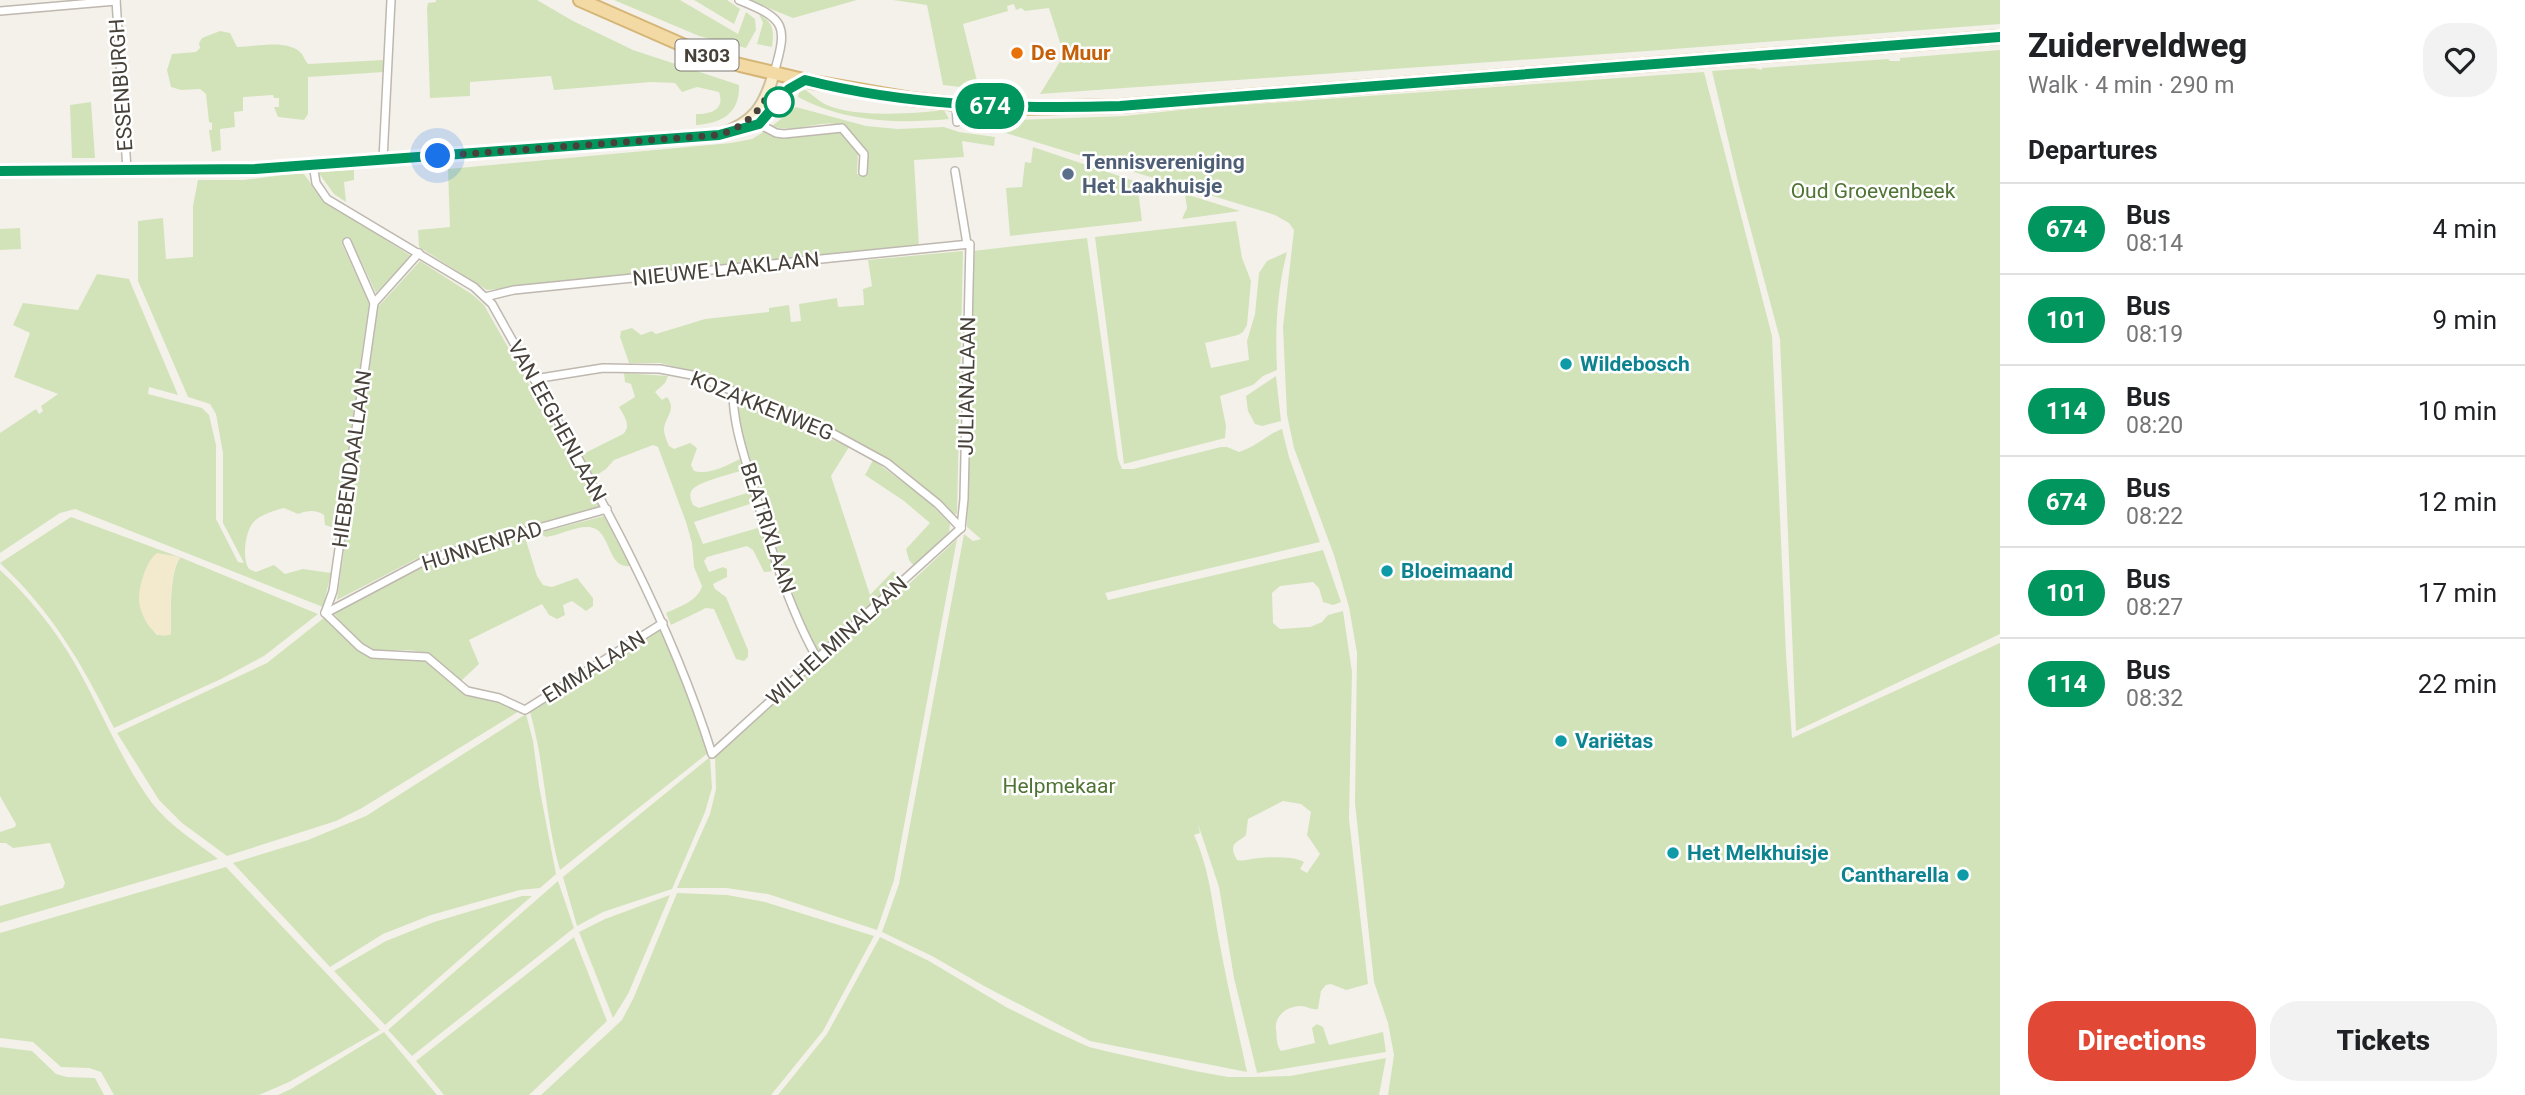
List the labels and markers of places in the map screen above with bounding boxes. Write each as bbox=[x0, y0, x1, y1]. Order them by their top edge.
place label: De Muur bbox=[1031, 41, 1111, 65]
marker: De Muur bbox=[1009, 45, 1025, 61]
unlabelled marker bbox=[764, 87, 794, 117]
place label: Tennisvereniging Het Laakhuisje bbox=[1082, 150, 1245, 198]
marker: Tennisvereniging Het Laakhuisje bbox=[1060, 166, 1076, 182]
place label: Wildebosch bbox=[1580, 352, 1690, 376]
marker: Wildebosch bbox=[1558, 356, 1574, 372]
place label: Bloeimaand bbox=[1401, 559, 1513, 583]
marker: Bloeimaand bbox=[1379, 563, 1395, 579]
place label: Variëtas bbox=[1575, 729, 1653, 753]
marker: Variëtas bbox=[1553, 733, 1569, 749]
place label: Het Melkhuisje bbox=[1687, 841, 1829, 865]
marker: Het Melkhuisje bbox=[1665, 845, 1681, 861]
place label: Cantharella bbox=[1841, 863, 1949, 887]
marker: Cantharella bbox=[1955, 867, 1971, 883]

